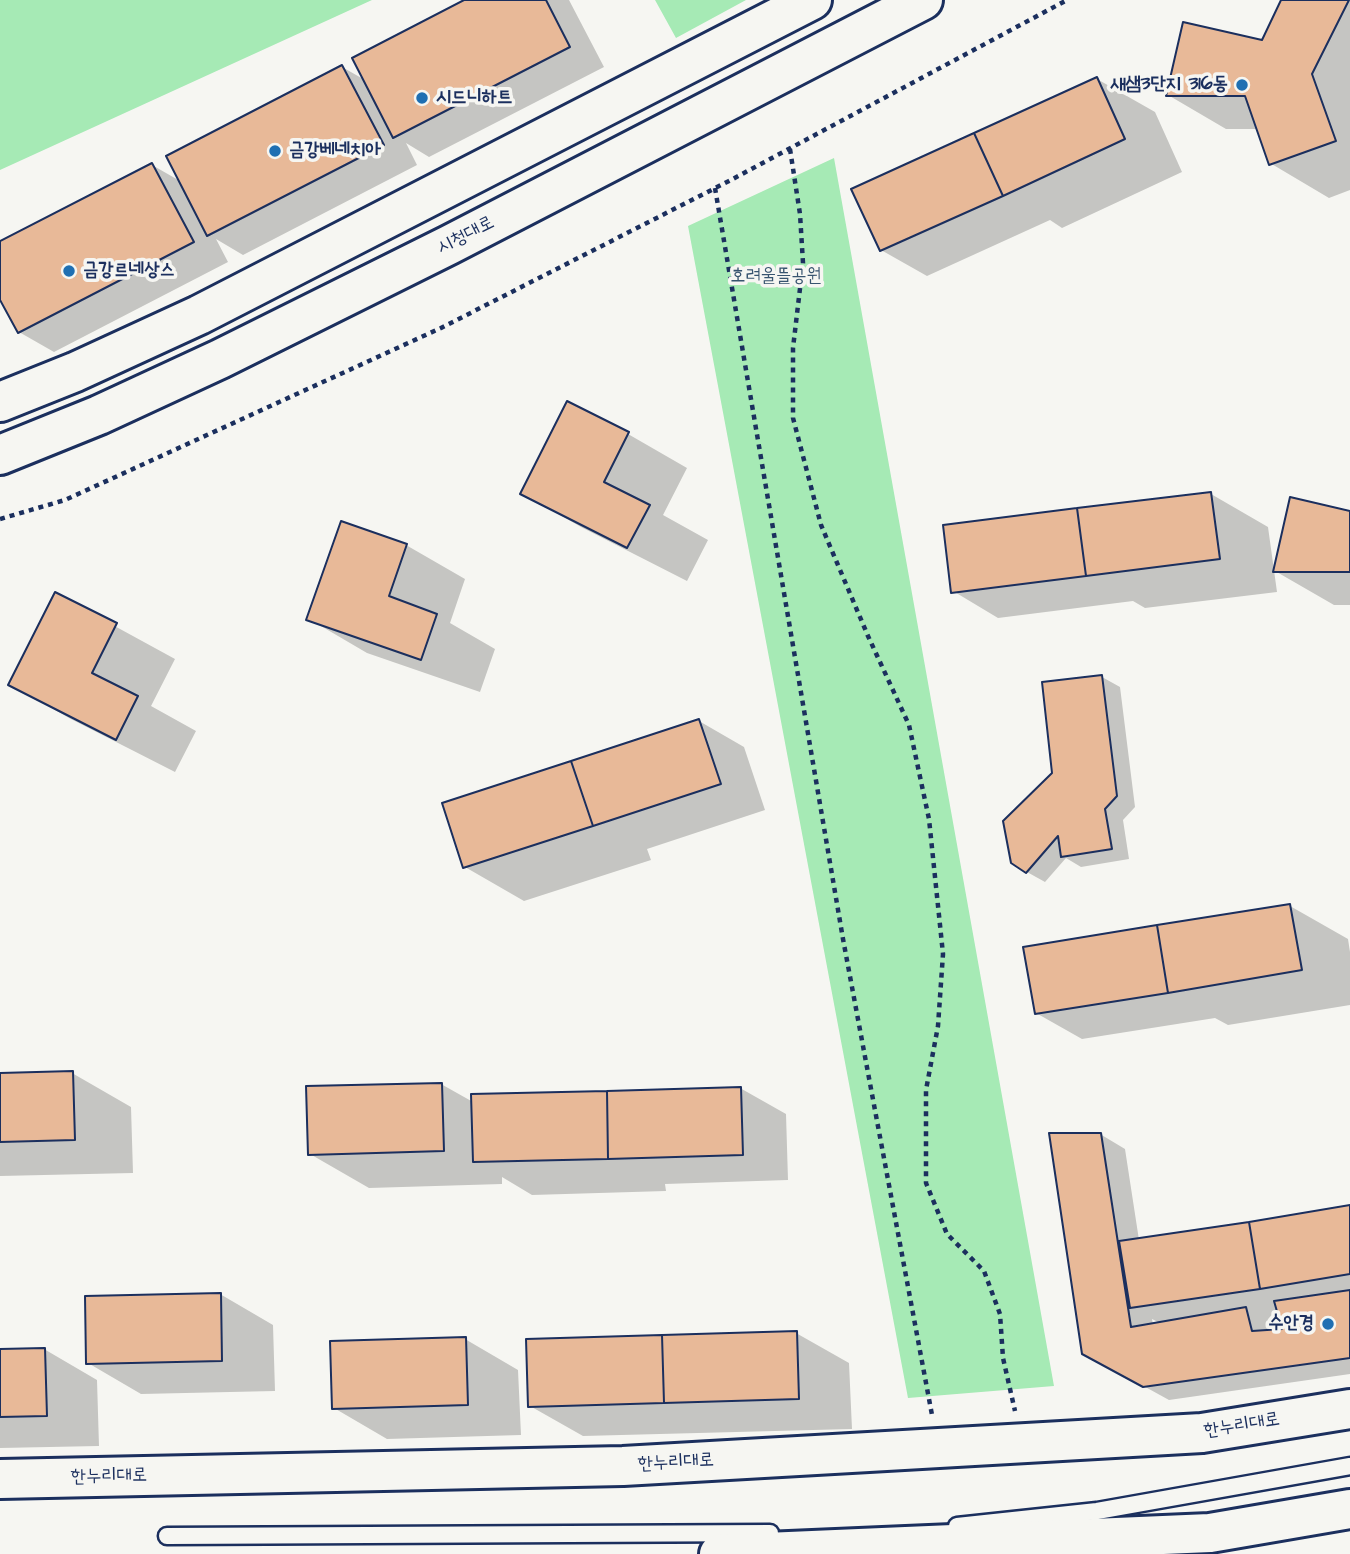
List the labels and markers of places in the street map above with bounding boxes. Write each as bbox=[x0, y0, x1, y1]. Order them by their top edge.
place label: 새샘3단지 316동 bbox=[1110, 74, 1228, 96]
marker: 새샘3단지 316동 bbox=[1234, 77, 1250, 93]
place label: 시드니하트 bbox=[436, 87, 512, 109]
marker: 시드니하트 bbox=[414, 90, 430, 106]
place label: 금강베네치아 bbox=[289, 140, 381, 162]
marker: 금강베네치아 bbox=[267, 143, 283, 159]
place label: 금강르네상스 bbox=[83, 260, 175, 282]
marker: 금강르네상스 bbox=[61, 263, 77, 279]
place label: 수안경 bbox=[1268, 1313, 1314, 1335]
marker: 수안경 bbox=[1320, 1316, 1336, 1332]

